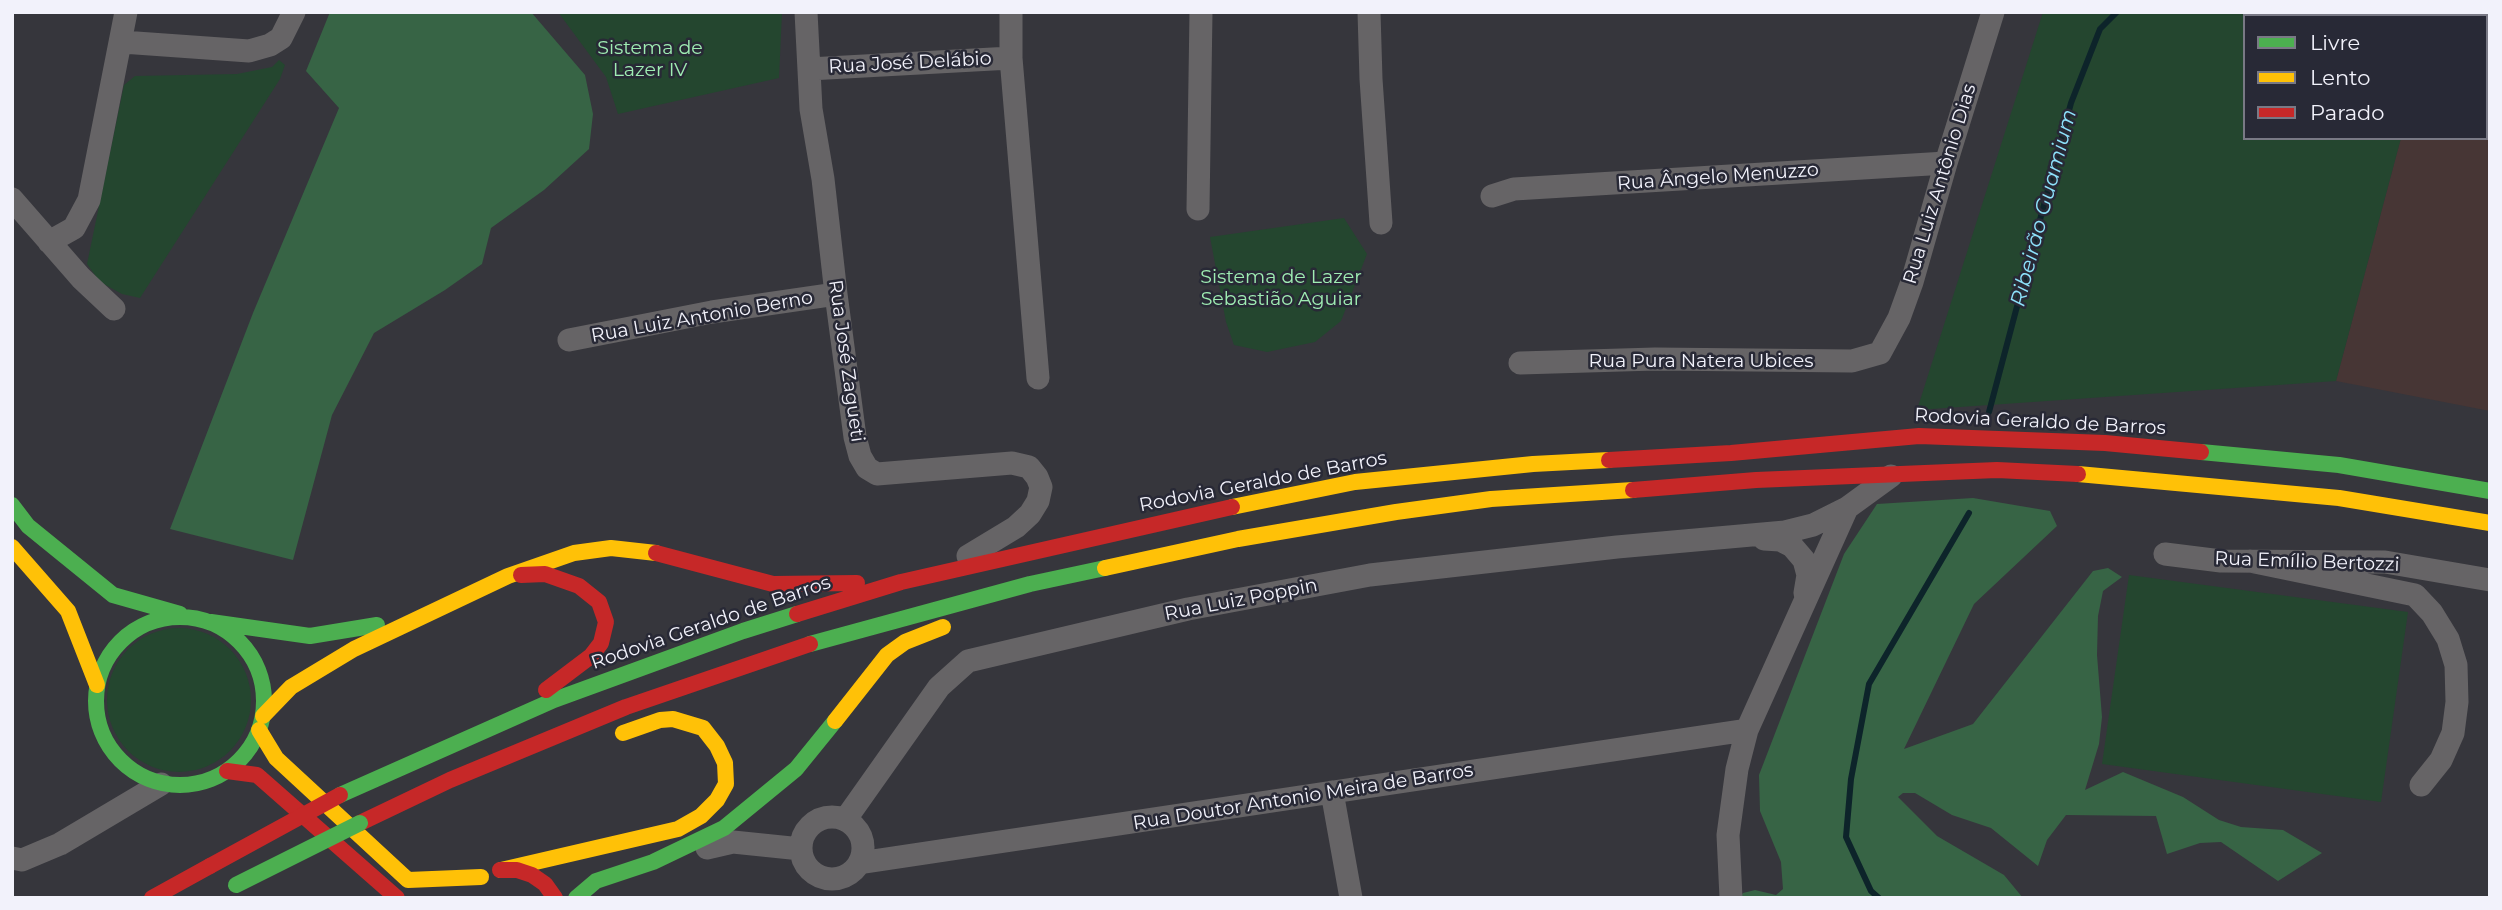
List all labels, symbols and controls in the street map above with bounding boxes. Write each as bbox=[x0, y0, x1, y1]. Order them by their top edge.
legend bbox=[2243, 14, 2488, 140]
text: Livre bbox=[2310, 30, 2360, 55]
park label: Sistema de Lazer IV bbox=[597, 37, 703, 81]
street label: Rua José Delábio bbox=[828, 47, 992, 79]
text: Lento bbox=[2310, 65, 2370, 90]
street label: Rua Luiz Antônio Dias bbox=[1899, 81, 1981, 287]
text: Parado bbox=[2310, 100, 2385, 125]
water label: Ribeirão Guamium bbox=[2006, 107, 2082, 309]
street label: Rua Ângelo Menuzzo bbox=[1616, 159, 1820, 195]
park label: Sistema de Lazer Sebastião Aguiar bbox=[1200, 266, 1362, 310]
street label: Rua José Zagueti bbox=[823, 278, 869, 444]
street label: Rua Luiz Antonio Berno bbox=[589, 286, 815, 348]
street label: Rua Pura Natera Ubices bbox=[1589, 350, 1813, 372]
street label: Rodovia Geraldo de Barros bbox=[1914, 404, 2166, 440]
street label: Rodovia Geraldo de Barros bbox=[1137, 447, 1389, 517]
street label: Rua Emílio Bertozzi bbox=[2214, 547, 2400, 577]
street label: Rodovia Geraldo de Barros bbox=[588, 571, 834, 675]
street label: Rua Luiz Poppin bbox=[1163, 574, 1319, 626]
street label: Rua Doutor Antonio Meira de Barros bbox=[1131, 759, 1475, 835]

